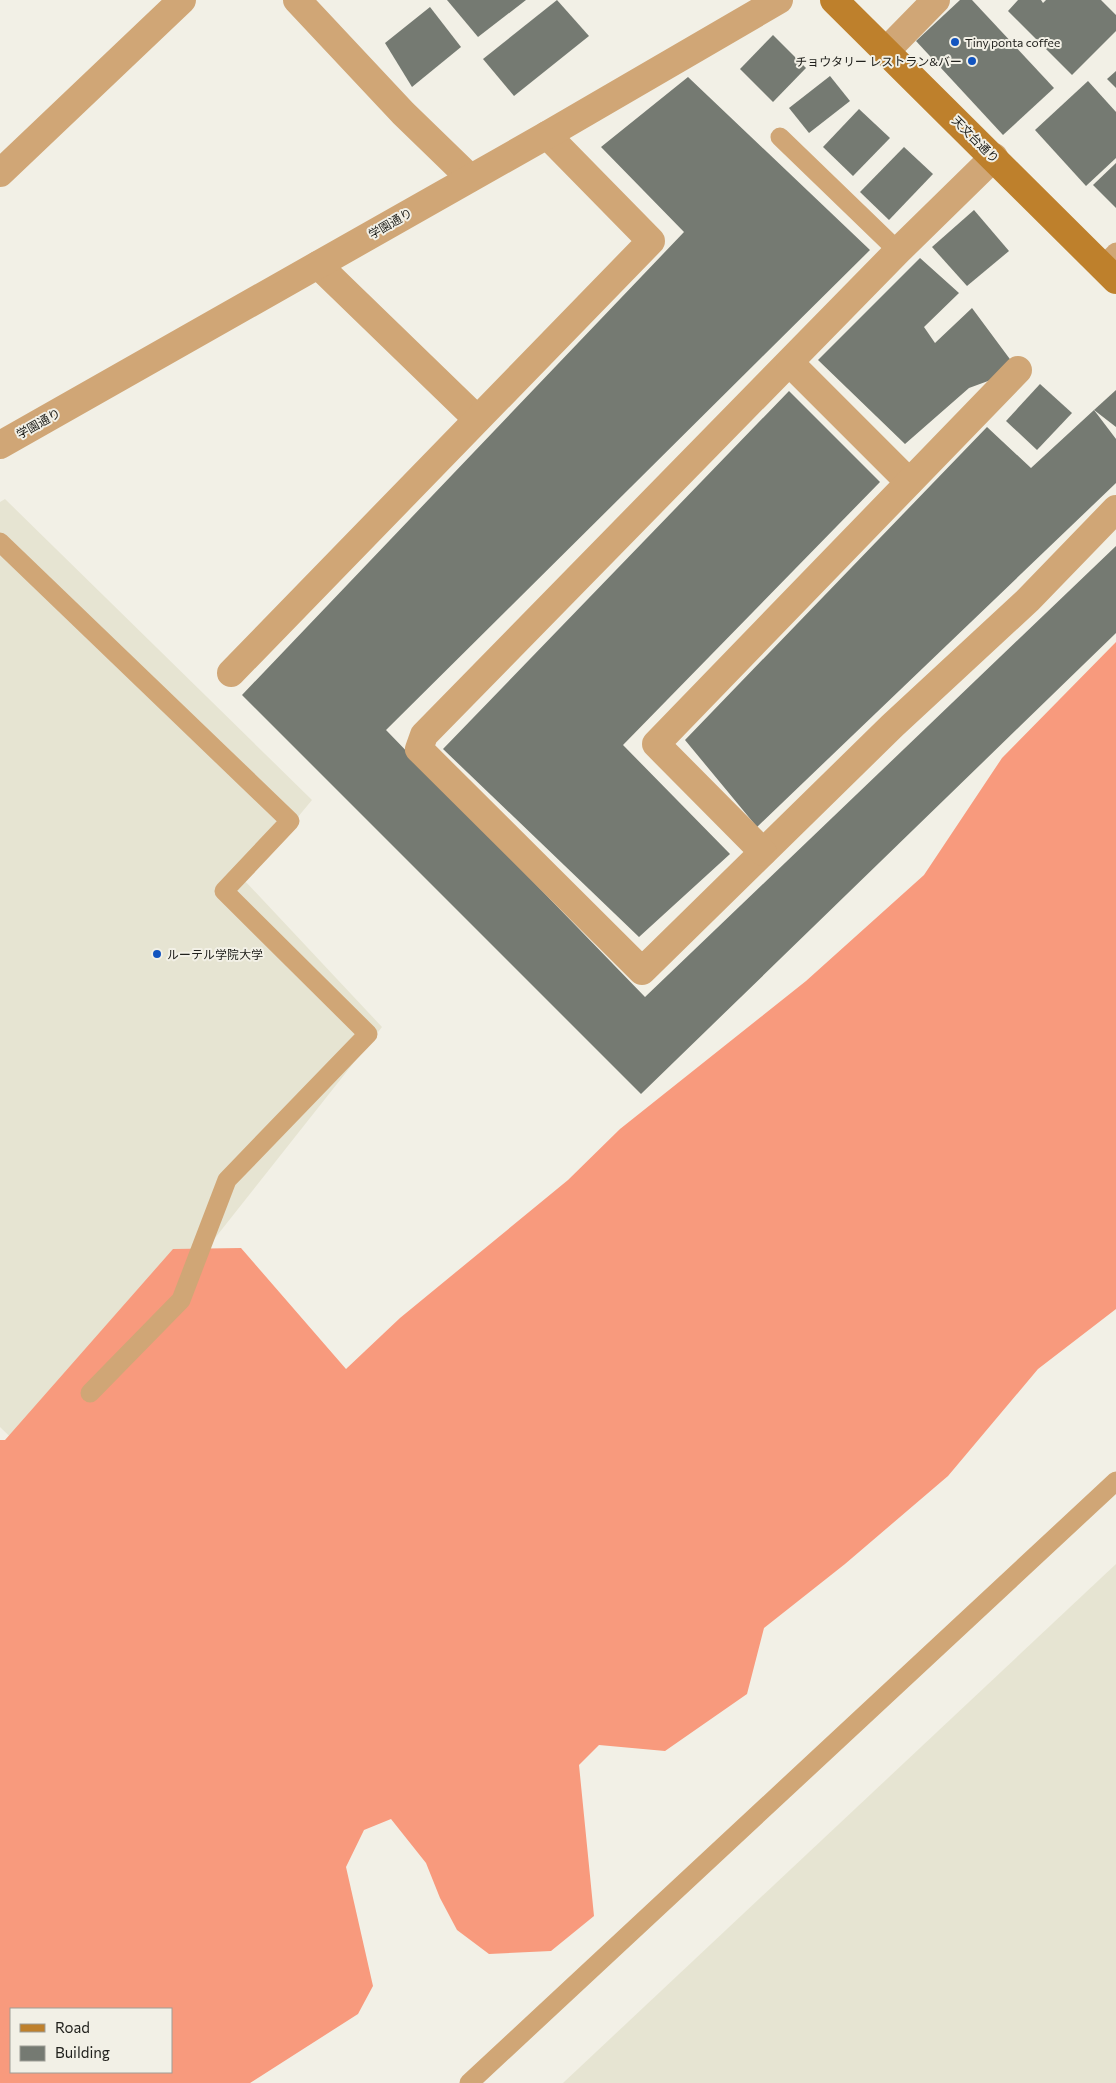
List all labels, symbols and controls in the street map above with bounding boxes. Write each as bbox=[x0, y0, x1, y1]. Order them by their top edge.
place label: Tiny ponta coffee bbox=[965, 35, 1060, 49]
marker: Tiny ponta coffee bbox=[949, 36, 961, 48]
place label: チョウタリー レストラン&バー bbox=[795, 54, 962, 68]
marker: チョウタリー レストラン&バー bbox=[966, 55, 978, 67]
street label: 天文台通り bbox=[950, 113, 1002, 165]
street label: 学園通り bbox=[366, 205, 414, 241]
street label: 学園通り bbox=[14, 405, 62, 441]
place label: ルーテル学院大学 bbox=[167, 947, 263, 961]
marker: ルーテル学院大学 bbox=[151, 948, 163, 960]
legend bbox=[10, 2008, 172, 2073]
text: Road bbox=[55, 2018, 90, 2036]
text: Building bbox=[55, 2043, 110, 2061]

